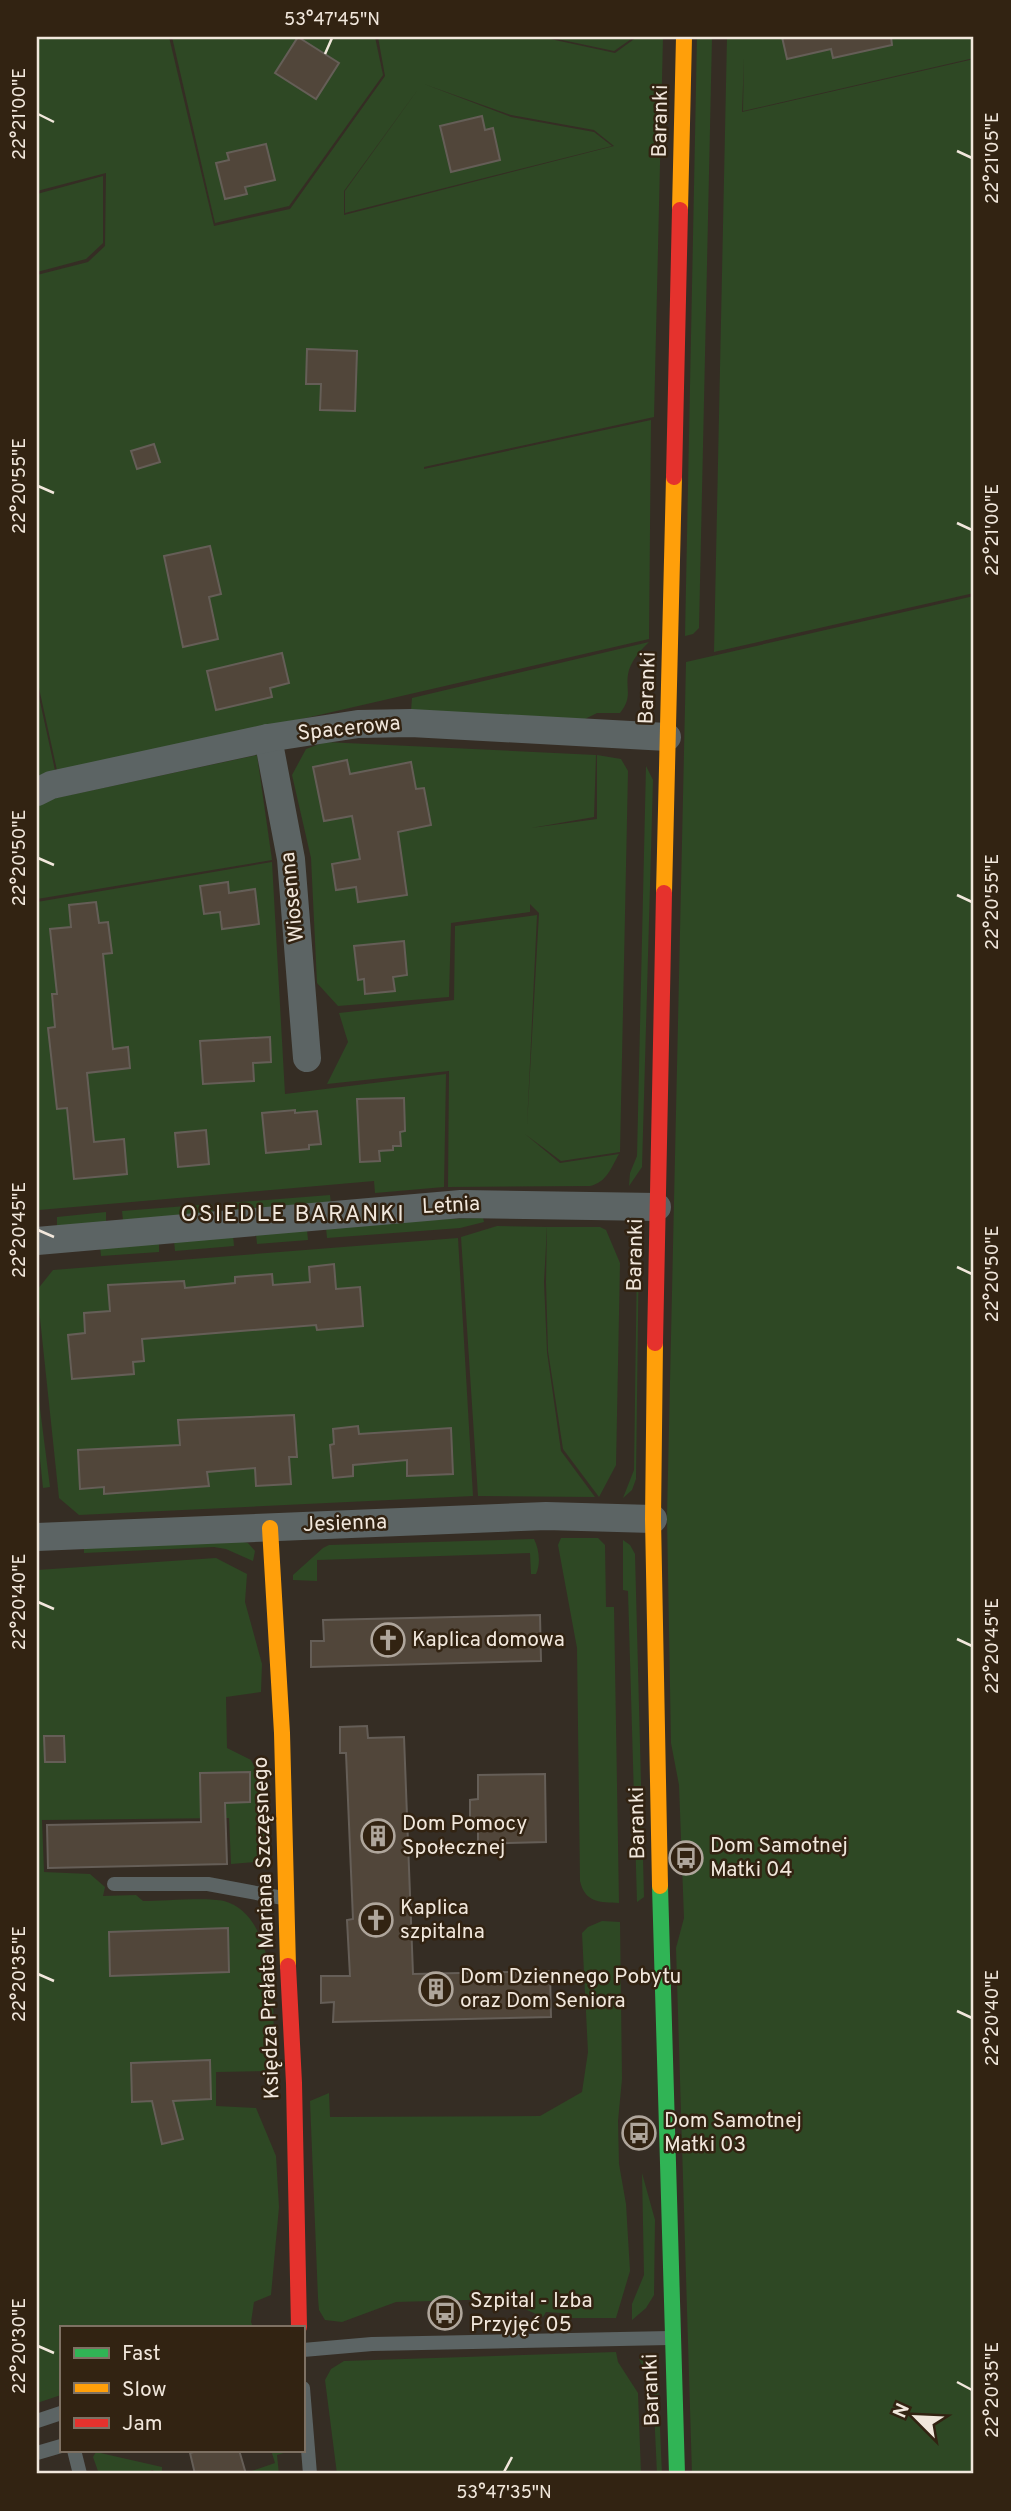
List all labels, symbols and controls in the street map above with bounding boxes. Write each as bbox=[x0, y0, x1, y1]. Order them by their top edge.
text: 53°47'45"N bbox=[284, 9, 380, 32]
text: 22°21'00"E bbox=[9, 68, 32, 160]
street label: Baranki bbox=[647, 84, 675, 158]
text: 22°21'05"E bbox=[982, 112, 1005, 204]
text: 22°20'55"E bbox=[9, 438, 32, 534]
text: 22°21'00"E bbox=[982, 484, 1005, 576]
street label: Baranki bbox=[633, 651, 663, 725]
street label: Spacerowa bbox=[296, 710, 402, 748]
text: 22°20'50"E bbox=[9, 810, 32, 906]
street label: Wiosenna bbox=[275, 850, 311, 944]
text: 22°20'55"E bbox=[982, 854, 1005, 950]
text: 22°20'45"E bbox=[9, 1182, 32, 1278]
street label: Letnia bbox=[421, 1191, 481, 1221]
district label: OSIEDLE BARANKI bbox=[180, 1201, 406, 1230]
street label: Baranki bbox=[622, 1218, 650, 1292]
text: 22°20'50"E bbox=[982, 1226, 1005, 1322]
street label: Jesienna bbox=[302, 1509, 388, 1539]
text: 22°20'40"E bbox=[9, 1554, 32, 1650]
text: 22°20'45"E bbox=[982, 1598, 1005, 1694]
church icon: Kaplica domowa bbox=[369, 1621, 407, 1659]
place label: Kaplica domowa bbox=[412, 1627, 565, 1654]
street label: Księdza Prałata Mariana Szczęsnego bbox=[248, 1756, 286, 2100]
street label: Baranki bbox=[624, 1786, 652, 1860]
place label: Dom Pomocy Społecznej bbox=[402, 1811, 527, 1862]
building icon: Dom Pomocy Społecznej bbox=[359, 1817, 397, 1855]
place label: Dom Samotnej Matki 04 bbox=[710, 1833, 848, 1884]
bus stop icon: Dom Samotnej Matki 04 bbox=[667, 1839, 705, 1877]
place label: Kaplica szpitalna bbox=[400, 1895, 485, 1946]
church icon: Kaplica szpitalna bbox=[357, 1901, 395, 1939]
text: 22°20'35"E bbox=[9, 1926, 32, 2022]
place label: Dom Dziennego Pobytu oraz Dom Seniora bbox=[460, 1964, 681, 2015]
building icon: Dom Dziennego Pobytu oraz Dom Seniora bbox=[417, 1970, 455, 2008]
text: 22°20'40"E bbox=[982, 1970, 1005, 2066]
place label: Dom Samotnej Matki 03 bbox=[664, 2108, 802, 2159]
bus stop icon: Dom Samotnej Matki 03 bbox=[620, 2114, 658, 2152]
place label: Szpital - Izba Przyjęć 05 bbox=[470, 2288, 593, 2339]
bus stop icon: Szpital - Izba Przyjęć 05 bbox=[426, 2294, 464, 2332]
text: 22°20'30"E bbox=[9, 2298, 32, 2394]
legend bbox=[60, 2326, 304, 2452]
text: Fast bbox=[122, 2341, 161, 2368]
text: 22°20'35"E bbox=[982, 2342, 1005, 2438]
street label: Baranki bbox=[637, 2353, 667, 2427]
text: Slow bbox=[122, 2377, 167, 2404]
north arrow bbox=[881, 2382, 951, 2452]
text: N bbox=[889, 2400, 916, 2422]
text: Jam bbox=[122, 2411, 163, 2438]
text: 53°47'35"N bbox=[456, 2482, 552, 2505]

